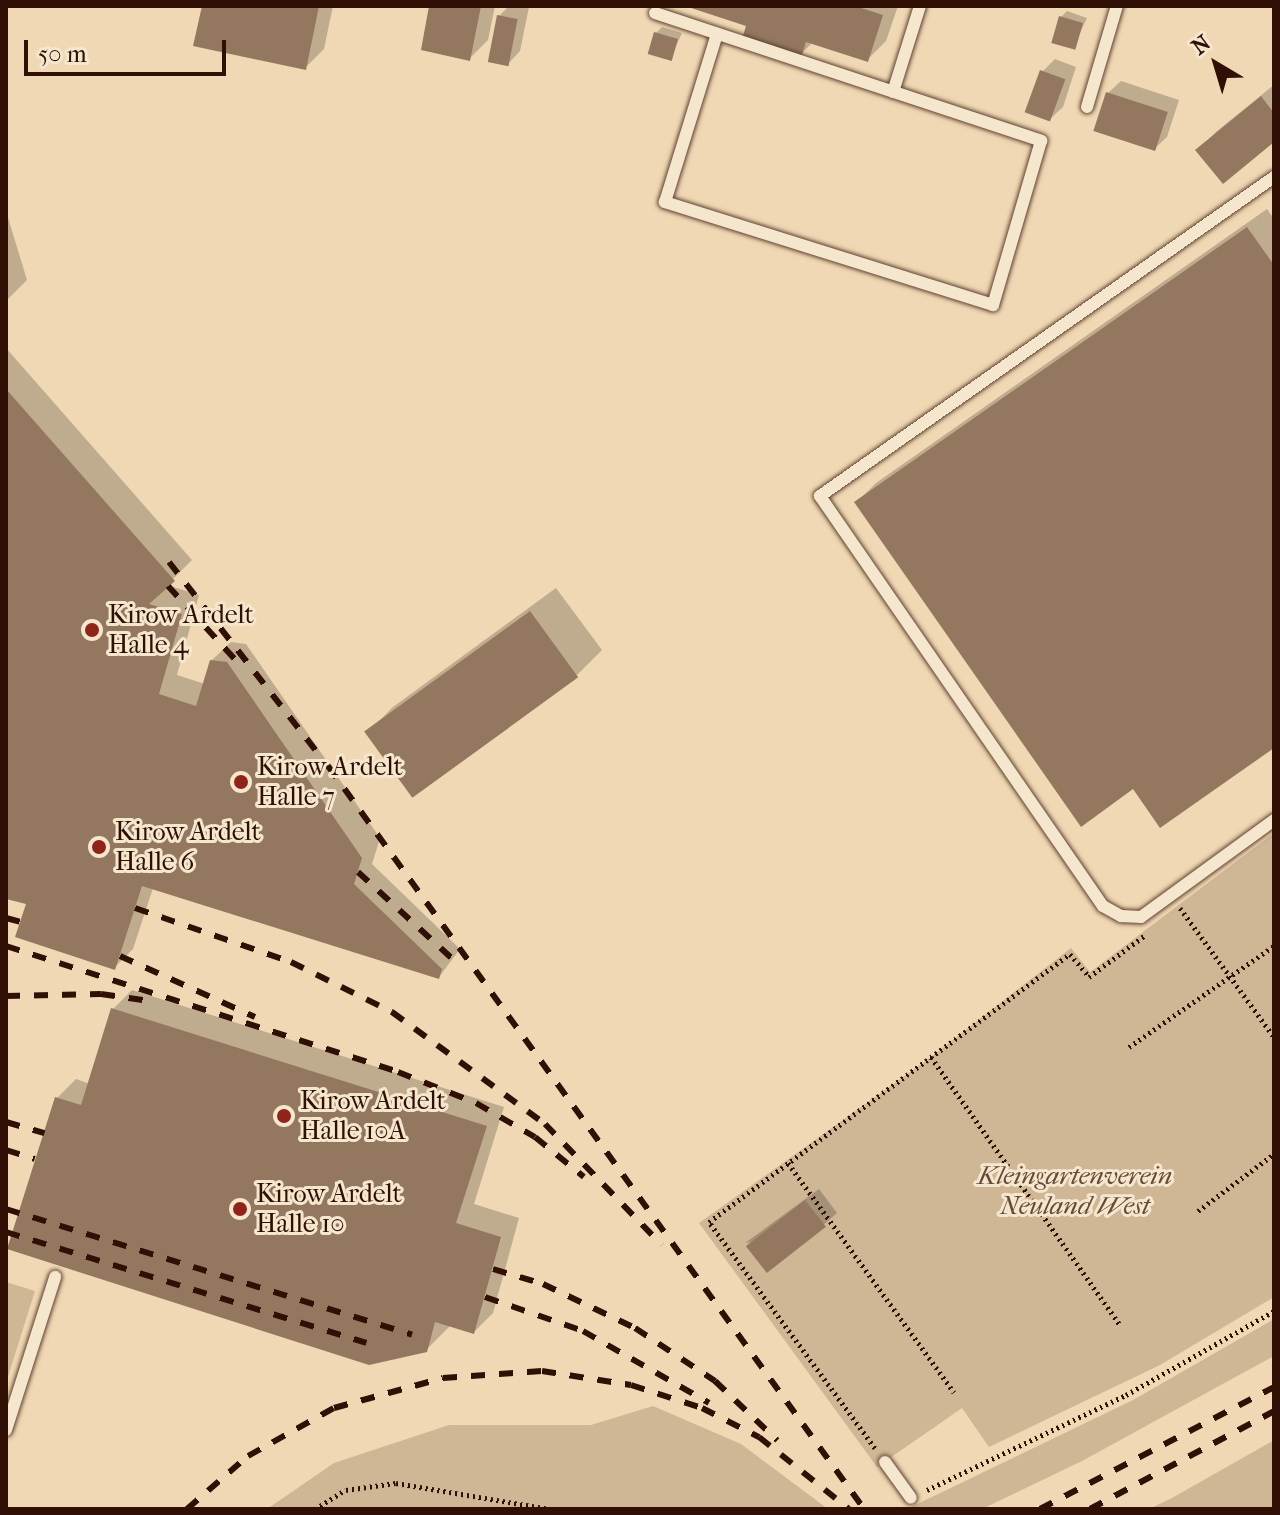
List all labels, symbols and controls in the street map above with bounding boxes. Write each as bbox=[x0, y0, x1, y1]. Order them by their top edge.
scale bar bbox=[28, 24, 230, 74]
north arrow bbox=[1176, 24, 1256, 104]
text: N bbox=[1187, 30, 1216, 60]
text: 50 m bbox=[38, 40, 87, 68]
place label: Kirow Ardelt Halle 4 bbox=[108, 599, 254, 660]
marker: Kirow Ardelt Halle 4 bbox=[83, 621, 101, 639]
place label: Kirow Ardelt Halle 7 bbox=[257, 751, 403, 812]
marker: Kirow Ardelt Halle 7 bbox=[232, 773, 250, 791]
place label: Kirow Ardelt Halle 6 bbox=[115, 816, 261, 878]
marker: Kirow Ardelt Halle 6 bbox=[90, 838, 108, 856]
place label: Kirow Ardelt Halle 10A bbox=[300, 1085, 446, 1146]
marker: Kirow Ardelt Halle 10A bbox=[275, 1107, 293, 1125]
park label: Kleingartenverein Neuland West bbox=[978, 1160, 1172, 1222]
place label: Kirow Ardelt Halle 10 bbox=[256, 1178, 402, 1240]
marker: Kirow Ardelt Halle 10 bbox=[231, 1200, 249, 1218]

